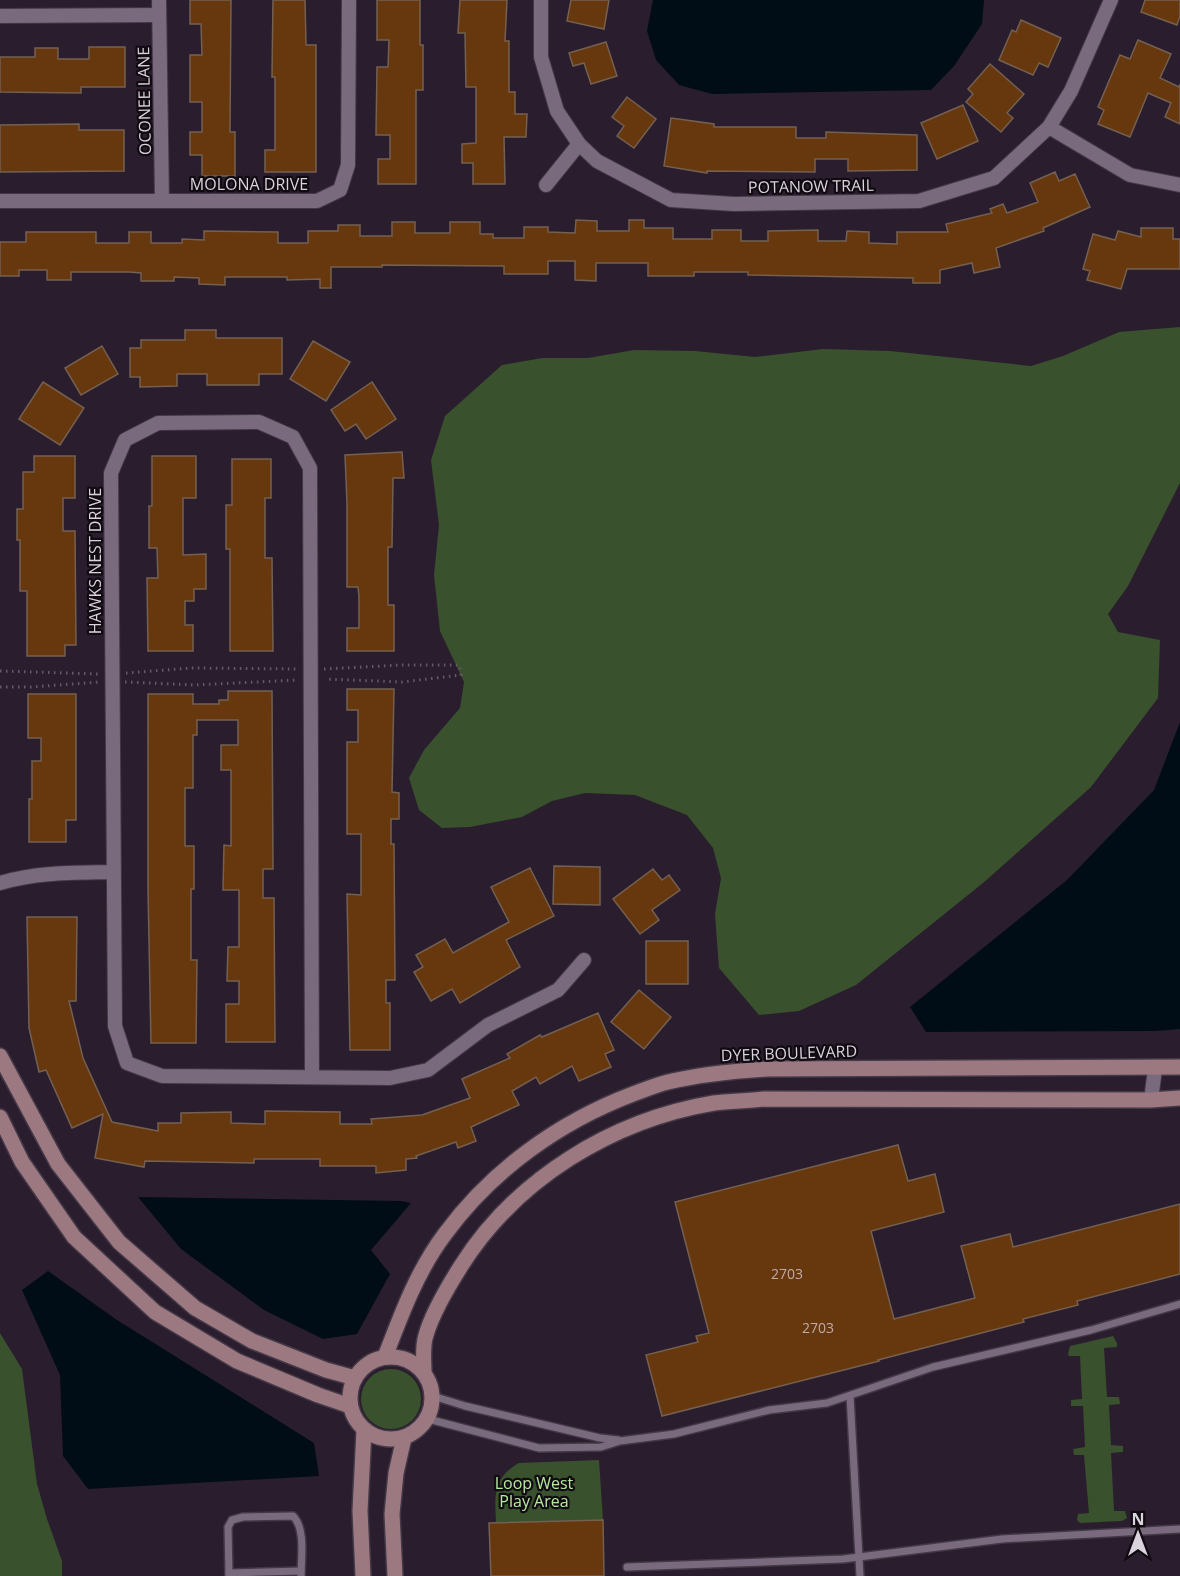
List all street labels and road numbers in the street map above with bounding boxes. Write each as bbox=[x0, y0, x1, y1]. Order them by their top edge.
street label: OCONEE LANE bbox=[132, 47, 156, 155]
street label: MOLONA DRIVE bbox=[190, 173, 308, 195]
street label: POTANOW TRAIL bbox=[748, 174, 874, 198]
street label: HAWKS NEST DRIVE bbox=[84, 488, 106, 634]
street label: DYER BOULEVARD bbox=[721, 1040, 857, 1066]

